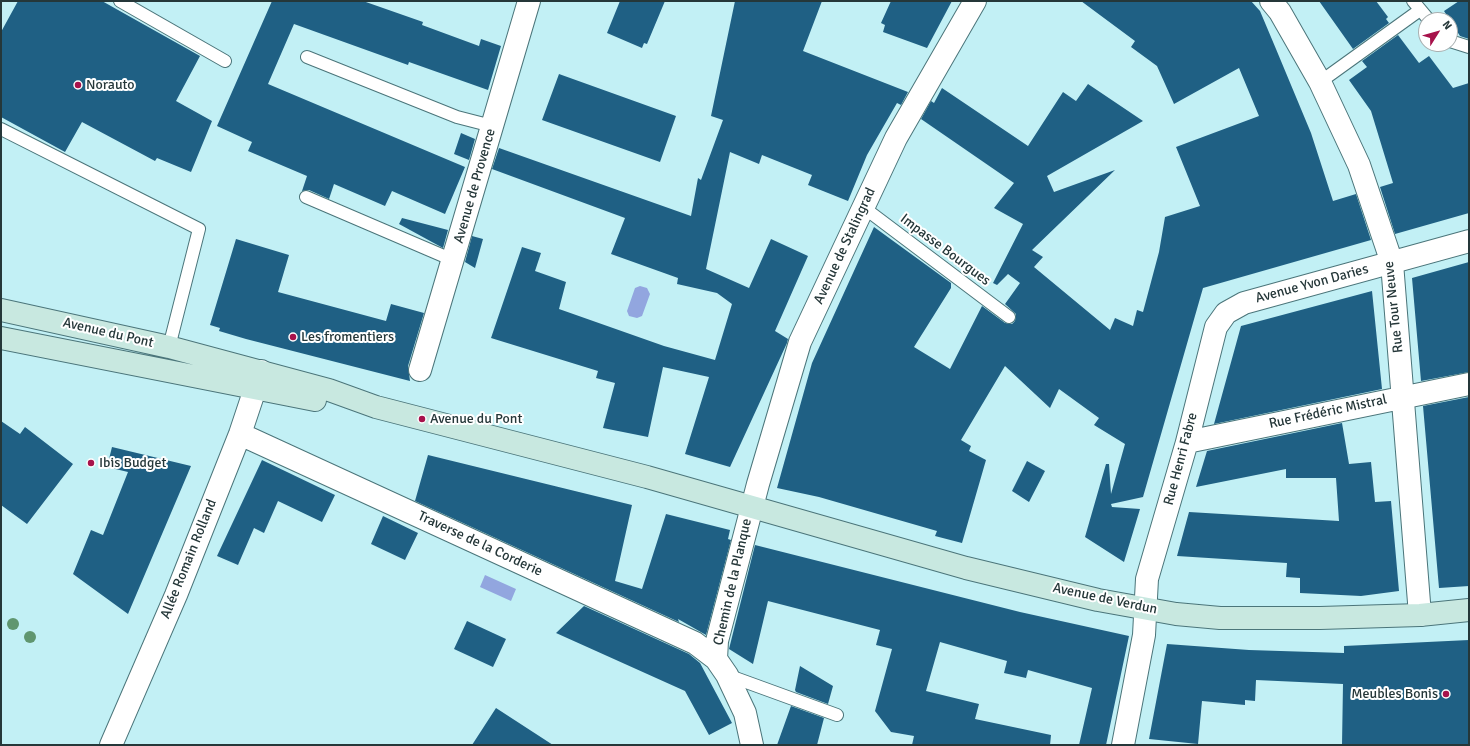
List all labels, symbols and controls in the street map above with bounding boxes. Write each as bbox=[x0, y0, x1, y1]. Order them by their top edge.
north arrow bbox=[1418, 12, 1458, 52]
text: N bbox=[1440, 18, 1455, 32]
place label: Norauto bbox=[86, 77, 135, 93]
marker: Norauto bbox=[73, 80, 83, 90]
street label: Avenue de Provence bbox=[451, 127, 499, 245]
street label: Avenue de Stalingrad bbox=[811, 185, 879, 307]
street label: Impasse Bourgues bbox=[897, 211, 993, 289]
street label: Rue Tour Neuve bbox=[1381, 260, 1407, 354]
street label: Avenue Yvon Daries bbox=[1254, 261, 1370, 307]
street label: Avenue du Pont bbox=[61, 314, 155, 352]
place label: Les fromentiers bbox=[301, 329, 394, 345]
marker: Les fromentiers bbox=[288, 332, 298, 342]
street label: Rue Frédéric Mistral bbox=[1267, 391, 1389, 433]
place label: Avenue du Pont bbox=[430, 411, 522, 427]
street label: Rue Henri Fabre bbox=[1161, 411, 1201, 507]
marker: Avenue du Pont bbox=[417, 414, 427, 424]
place label: Ibis Budget bbox=[99, 455, 166, 471]
marker: Ibis Budget bbox=[86, 458, 96, 468]
street label: Allée Romain Rolland bbox=[157, 497, 221, 621]
street label: Traverse de la Corderie bbox=[415, 508, 545, 580]
street label: Chemin de la Planque bbox=[710, 517, 756, 647]
street label: Avenue de Verdun bbox=[1051, 580, 1159, 618]
place label: Meubles Bonis bbox=[1351, 686, 1438, 702]
marker: Meubles Bonis bbox=[1441, 689, 1451, 699]

